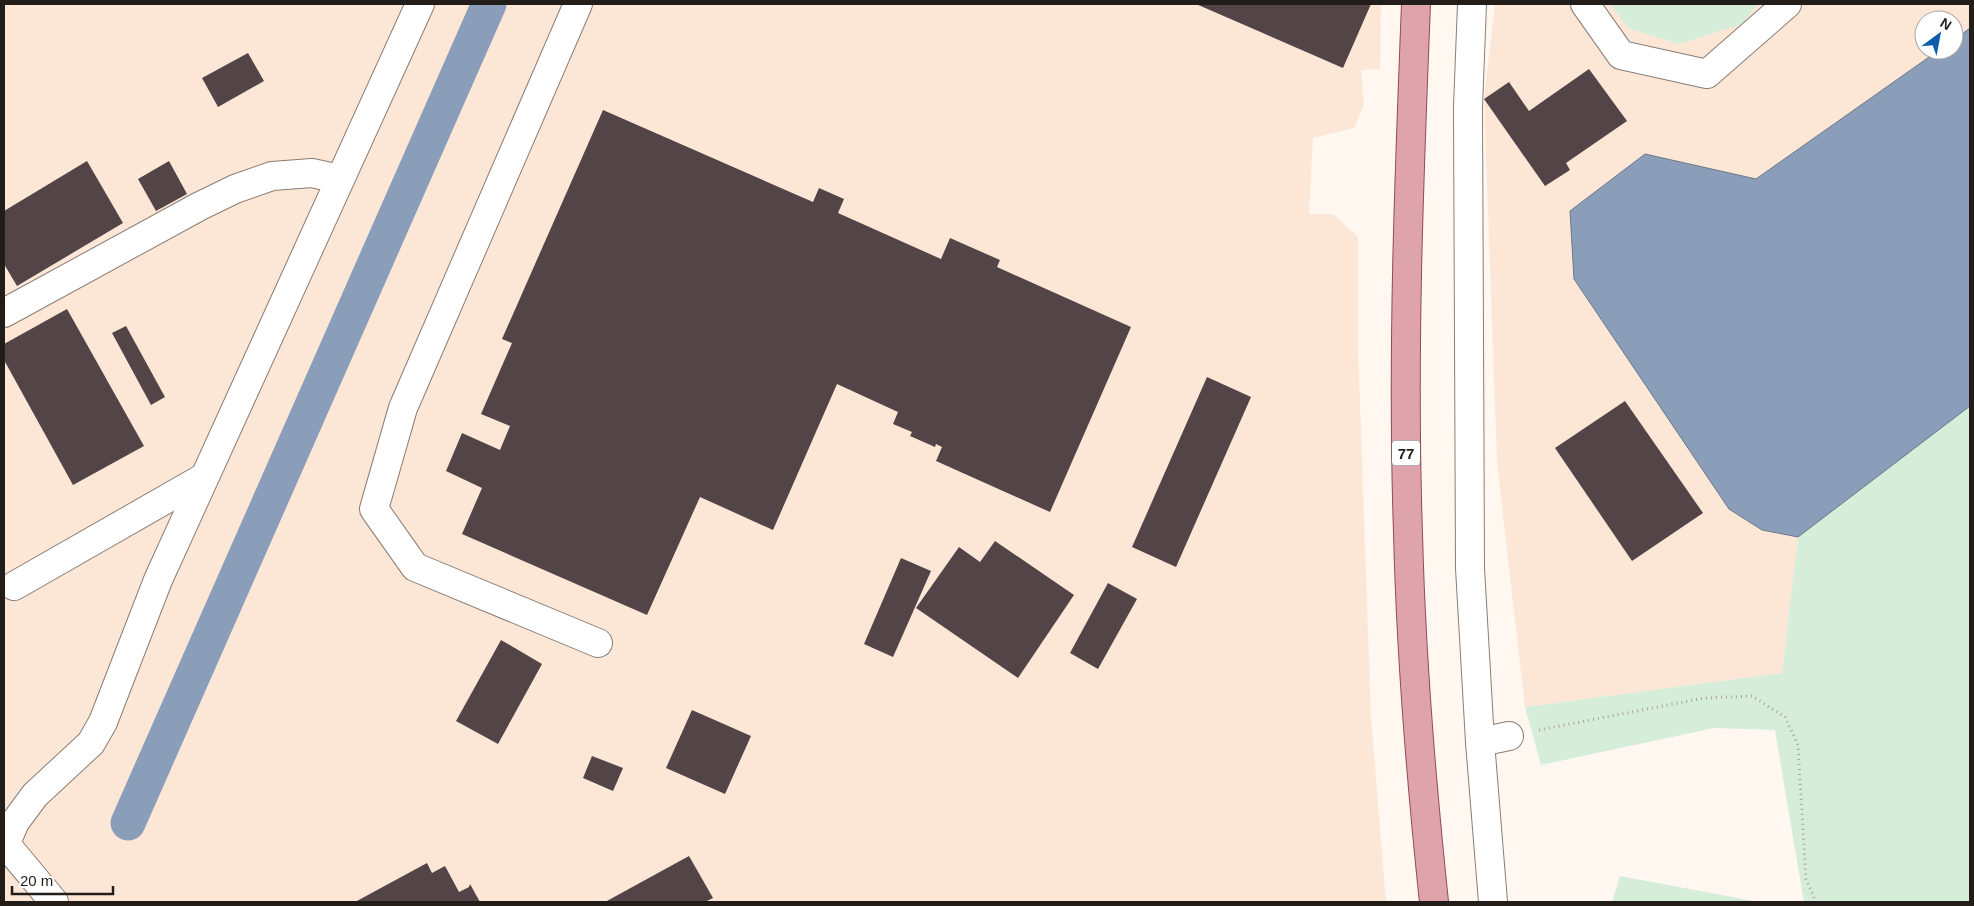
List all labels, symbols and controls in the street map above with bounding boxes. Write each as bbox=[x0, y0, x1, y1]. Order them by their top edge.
north arrow bbox=[1914, 10, 1964, 60]
text: N bbox=[1937, 15, 1954, 33]
road number: 77 bbox=[1392, 440, 1420, 466]
scale bar bbox=[12, 864, 114, 896]
text: 20 m bbox=[20, 872, 53, 889]

